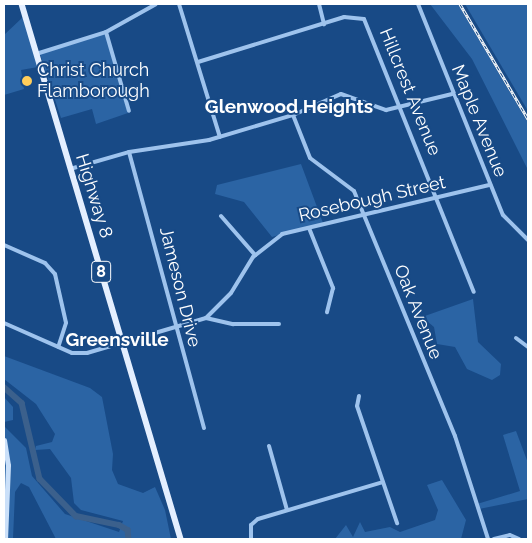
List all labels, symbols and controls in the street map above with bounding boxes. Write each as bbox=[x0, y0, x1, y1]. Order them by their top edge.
street label: Hillcrest Avenue bbox=[375, 25, 445, 159]
place label: Christ Church Flamborough bbox=[37, 60, 150, 102]
street label: Maple Avenue bbox=[447, 61, 511, 181]
marker: Christ Church Flamborough bbox=[21, 75, 33, 87]
district label: Glenwood Heights bbox=[205, 96, 373, 118]
street label: Highway 8 bbox=[71, 151, 117, 241]
street label: Rosebough Street bbox=[296, 172, 448, 226]
street label: Jameson Drive bbox=[155, 225, 205, 349]
road number: 8 bbox=[91, 258, 111, 286]
street label: Oak Avenue bbox=[389, 261, 447, 363]
district label: Greensville bbox=[65, 329, 169, 351]

